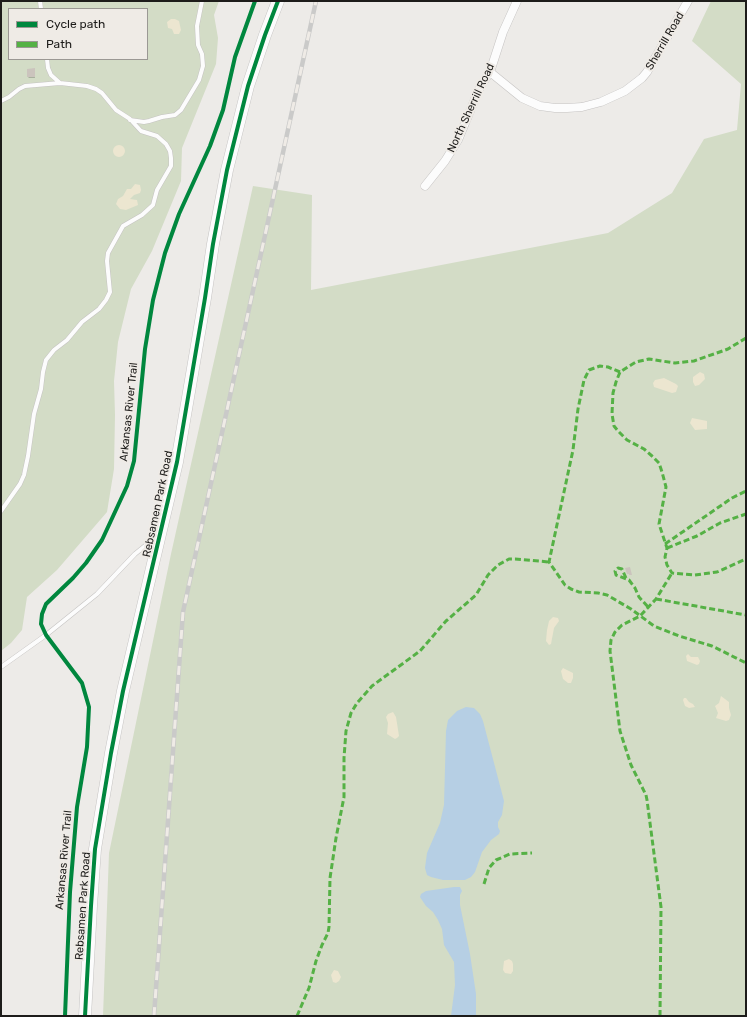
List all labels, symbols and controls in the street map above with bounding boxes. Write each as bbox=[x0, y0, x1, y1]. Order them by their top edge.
legend bbox=[8, 8, 148, 60]
street label: Sherrill Road bbox=[643, 10, 687, 72]
text: Cycle path bbox=[46, 17, 105, 31]
text: Path bbox=[46, 37, 72, 51]
street label: North Sherrill Road bbox=[445, 61, 497, 155]
street label: Arkansas River Trail bbox=[117, 362, 141, 462]
street label: Rebsamen Park Road bbox=[140, 450, 176, 558]
street label: Arkansas River Trail bbox=[53, 810, 75, 910]
street label: Rebsamen Park Road bbox=[73, 851, 93, 961]

